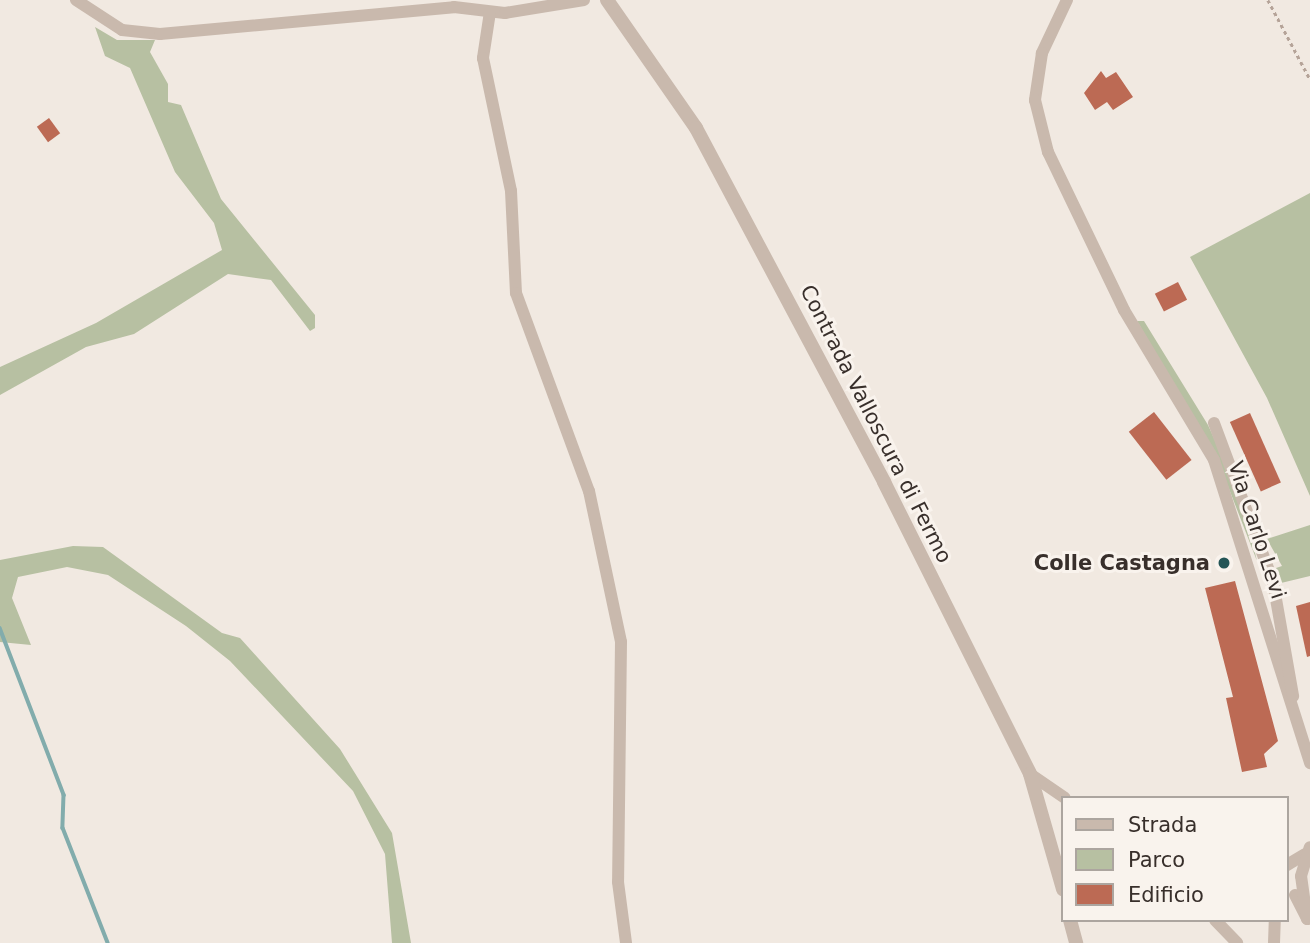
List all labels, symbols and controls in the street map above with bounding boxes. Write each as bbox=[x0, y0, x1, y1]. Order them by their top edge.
street label: Contrada Valloscura di Fermo bbox=[795, 281, 957, 567]
street label: Via Carlo Levi bbox=[1223, 458, 1291, 602]
place label: Colle Castagna bbox=[1034, 550, 1210, 576]
marker: Colle Castagna bbox=[1216, 555, 1232, 571]
legend bbox=[1062, 796, 1289, 922]
text: Strada bbox=[1128, 813, 1197, 837]
text: Parco bbox=[1128, 848, 1185, 872]
text: Edificio bbox=[1128, 883, 1204, 907]

